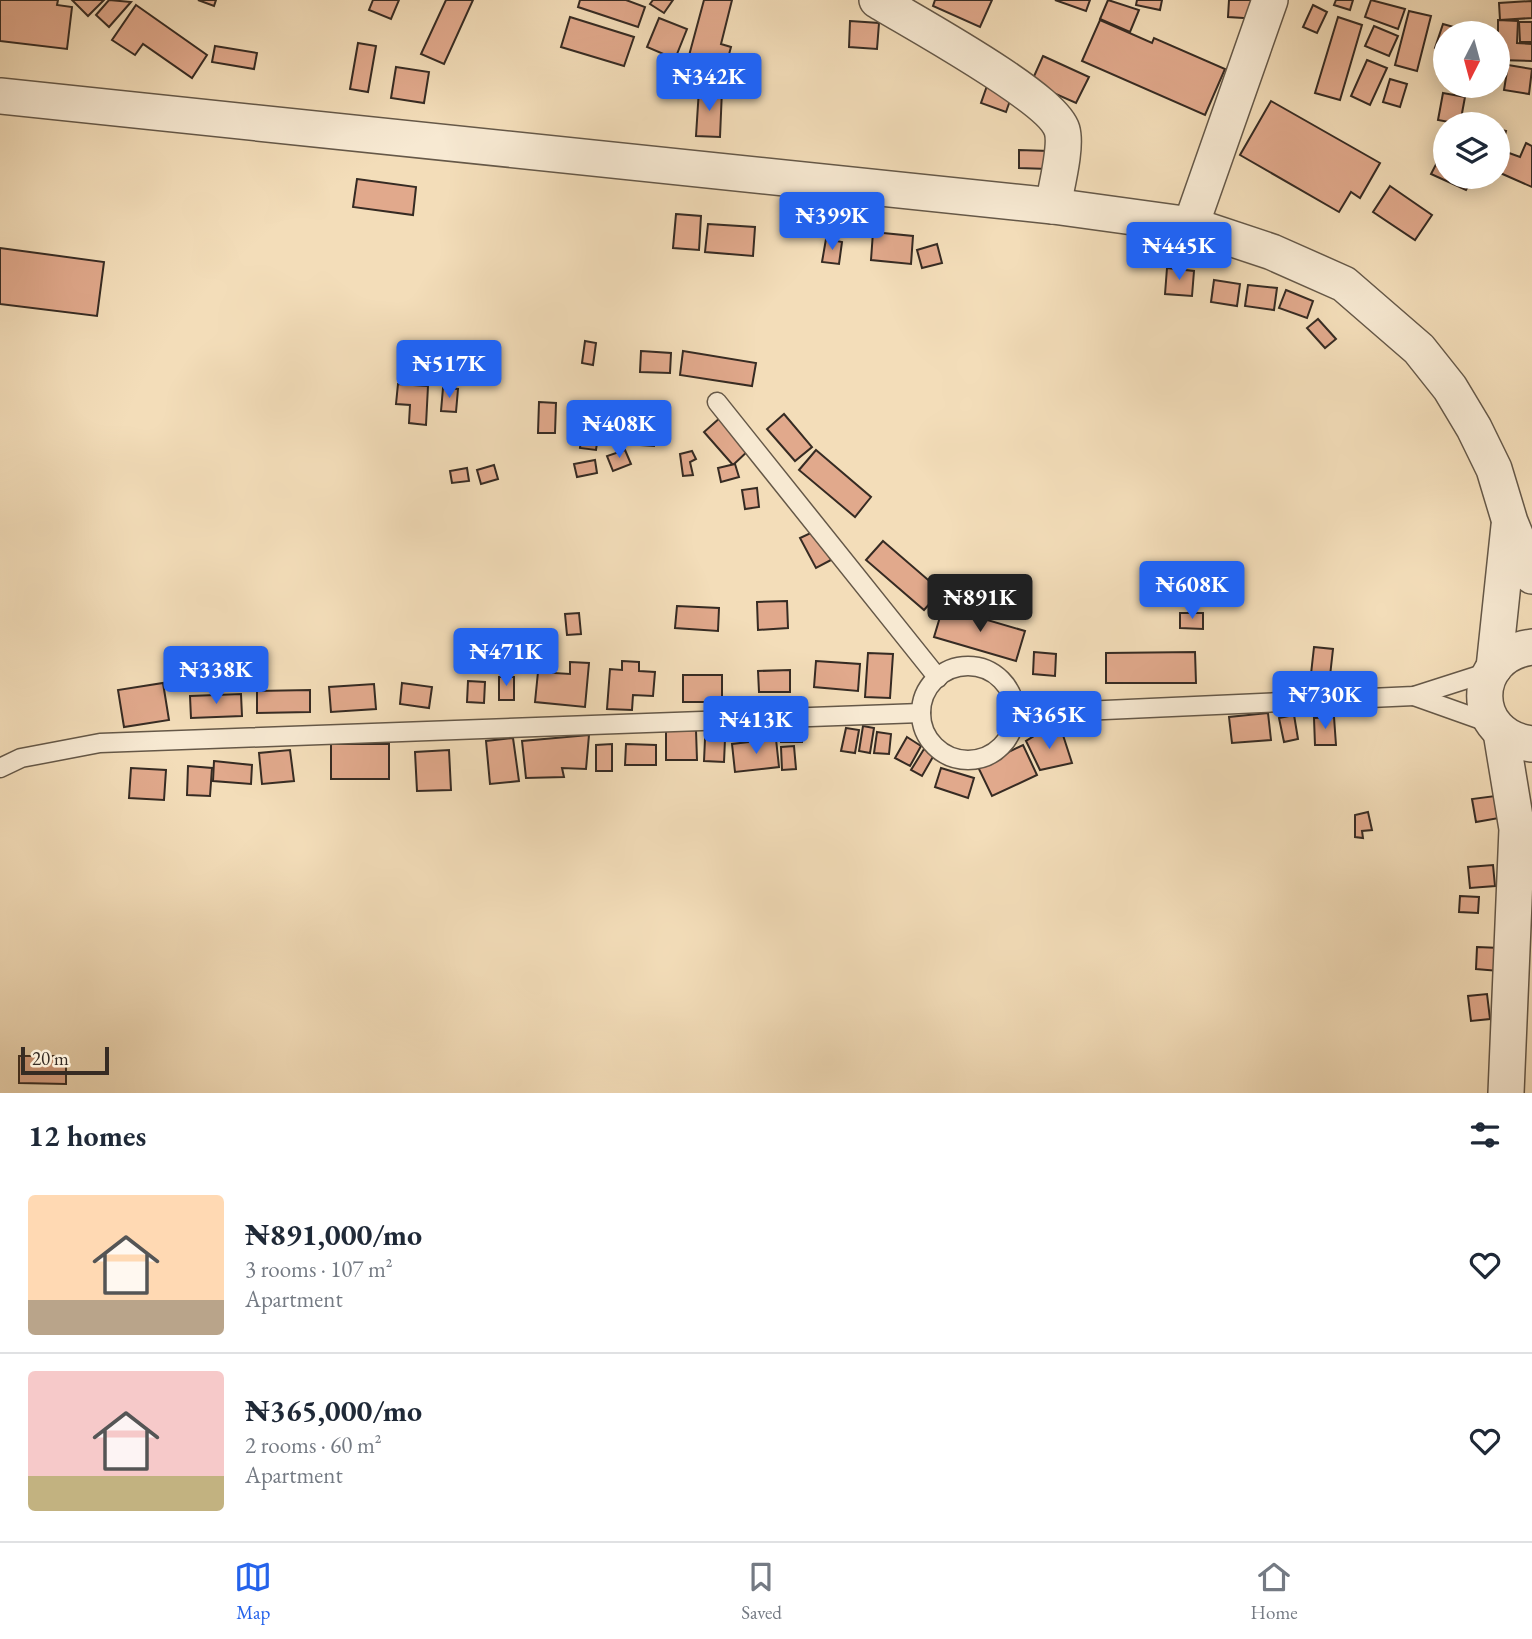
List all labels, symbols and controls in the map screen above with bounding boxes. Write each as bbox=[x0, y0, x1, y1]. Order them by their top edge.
north arrow bbox=[1433, 21, 1510, 98]
map controls bbox=[1433, 21, 1510, 189]
pin: ₦342K bbox=[660, 54, 758, 113]
text: ₦342K bbox=[672, 61, 746, 91]
button: layers bbox=[1433, 112, 1510, 189]
pin: ₦399K bbox=[783, 192, 881, 252]
text: ₦399K bbox=[795, 200, 869, 230]
pin: ₦445K bbox=[1130, 222, 1228, 282]
text: ₦445K bbox=[1142, 230, 1216, 260]
pin: ₦517K bbox=[400, 340, 498, 400]
text: ₦517K bbox=[412, 348, 486, 378]
pin: ₦408K bbox=[570, 400, 668, 460]
text: ₦408K bbox=[582, 408, 656, 438]
pin: ₦608K bbox=[1143, 562, 1241, 621]
text: ₦608K bbox=[1155, 569, 1229, 599]
pin: ₦891K bbox=[931, 574, 1029, 634]
text: ₦891K bbox=[943, 582, 1017, 612]
pin: ₦471K bbox=[457, 628, 555, 688]
text: ₦471K bbox=[469, 636, 543, 666]
pin: ₦338K bbox=[167, 646, 265, 706]
text: ₦338K bbox=[179, 654, 253, 684]
pin: ₦730K bbox=[1276, 672, 1374, 731]
text: ₦730K bbox=[1288, 679, 1362, 709]
pin: ₦365K bbox=[1000, 692, 1098, 751]
pin: ₦413K bbox=[707, 696, 805, 756]
text: ₦365K bbox=[1012, 699, 1086, 729]
text: ₦413K bbox=[719, 704, 793, 734]
scale bar bbox=[21, 1044, 108, 1076]
text: 20 m bbox=[32, 1046, 69, 1071]
text: 12 homes bbox=[28, 1116, 146, 1155]
icon: filters bbox=[1466, 1116, 1504, 1154]
text: ₦891,000/mo bbox=[245, 1215, 422, 1254]
icon: home bbox=[84, 1223, 168, 1307]
icon: heart bbox=[1466, 1246, 1504, 1284]
text: 3 rooms · 107 m² bbox=[245, 1254, 393, 1284]
text: Apartment bbox=[245, 1284, 343, 1314]
text: ₦365,000/mo bbox=[245, 1391, 422, 1430]
icon: home bbox=[84, 1399, 168, 1483]
icon: heart bbox=[1466, 1422, 1504, 1460]
text: 2 rooms · 60 m² bbox=[245, 1430, 382, 1460]
text: Apartment bbox=[245, 1460, 343, 1490]
tab: Map bbox=[234, 1558, 272, 1625]
tab: Saved bbox=[741, 1558, 782, 1625]
tab: Home bbox=[1251, 1558, 1298, 1625]

